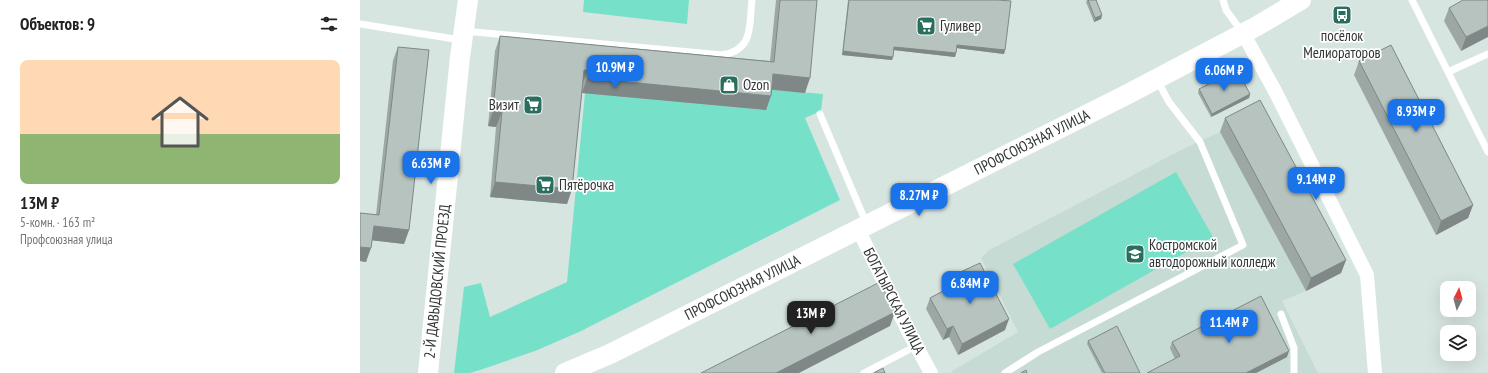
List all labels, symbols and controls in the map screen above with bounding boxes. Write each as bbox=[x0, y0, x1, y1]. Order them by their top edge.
bus stop icon: посёлок Мелиораторов bbox=[1331, 4, 1353, 26]
text: Объектов: 9 bbox=[20, 13, 95, 35]
icon: filters bbox=[318, 13, 340, 35]
supermarket icon: Гуливер bbox=[915, 15, 937, 37]
place label: Гуливер bbox=[940, 16, 981, 35]
place label: посёлок Мелиораторов bbox=[1303, 26, 1381, 62]
pin: 10.9M ₽ bbox=[578, 55, 652, 89]
pin: 6.06M ₽ bbox=[1187, 58, 1261, 92]
text: 10.9M ₽ bbox=[596, 59, 634, 76]
text: 6.06M ₽ bbox=[1205, 62, 1243, 79]
shop icon: Ozon bbox=[718, 74, 740, 96]
place label: Ozon bbox=[743, 75, 769, 94]
icon: home bbox=[144, 86, 216, 158]
supermarket icon: Визит bbox=[522, 94, 544, 116]
place label: Визит bbox=[489, 95, 519, 114]
pin: 8.93M ₽ bbox=[1379, 99, 1453, 133]
text: 8.93M ₽ bbox=[1397, 103, 1435, 120]
street label: ПРОФСОЮЗНАЯ УЛИЦА bbox=[971, 104, 1094, 179]
pin: 6.63M ₽ bbox=[394, 151, 468, 185]
text: 6.63M ₽ bbox=[412, 155, 450, 172]
pin: 9.14M ₽ bbox=[1279, 167, 1353, 201]
text: 9.14M ₽ bbox=[1297, 171, 1335, 188]
supermarket icon: Пятёрочка bbox=[534, 174, 556, 196]
place label: Пятёрочка bbox=[559, 175, 614, 194]
pin: 8.27M ₽ bbox=[882, 183, 956, 217]
text: 8.27M ₽ bbox=[900, 187, 938, 204]
text: 13M ₽ bbox=[20, 192, 59, 214]
street label: 2-Й ДАВЫДОВСКИЙ ПРОЕЗД bbox=[420, 203, 454, 359]
text: 5-комн. · 163 m² bbox=[20, 214, 95, 231]
text: Профсоюзная улица bbox=[20, 231, 113, 248]
place label: Костромской автодорожный колледж bbox=[1149, 235, 1276, 271]
school or university icon: Костромской автодорожный колледж bbox=[1124, 243, 1146, 265]
street label: БОГАТЫРСКАЯ УЛИЦА bbox=[859, 244, 930, 358]
street label: ПРОФСОЮЗНАЯ УЛИЦА bbox=[681, 250, 804, 324]
pin: 6.84M ₽ bbox=[933, 271, 1007, 305]
text: 6.84M ₽ bbox=[951, 275, 989, 292]
north arrow bbox=[1440, 281, 1476, 317]
map controls bbox=[1440, 281, 1476, 361]
pin: 13M ₽ bbox=[783, 301, 839, 335]
text: 13M ₽ bbox=[796, 305, 826, 322]
pin: 11.4M ₽ bbox=[1192, 310, 1266, 344]
text: 11.4M ₽ bbox=[1210, 314, 1248, 331]
button: layers bbox=[1440, 325, 1476, 361]

